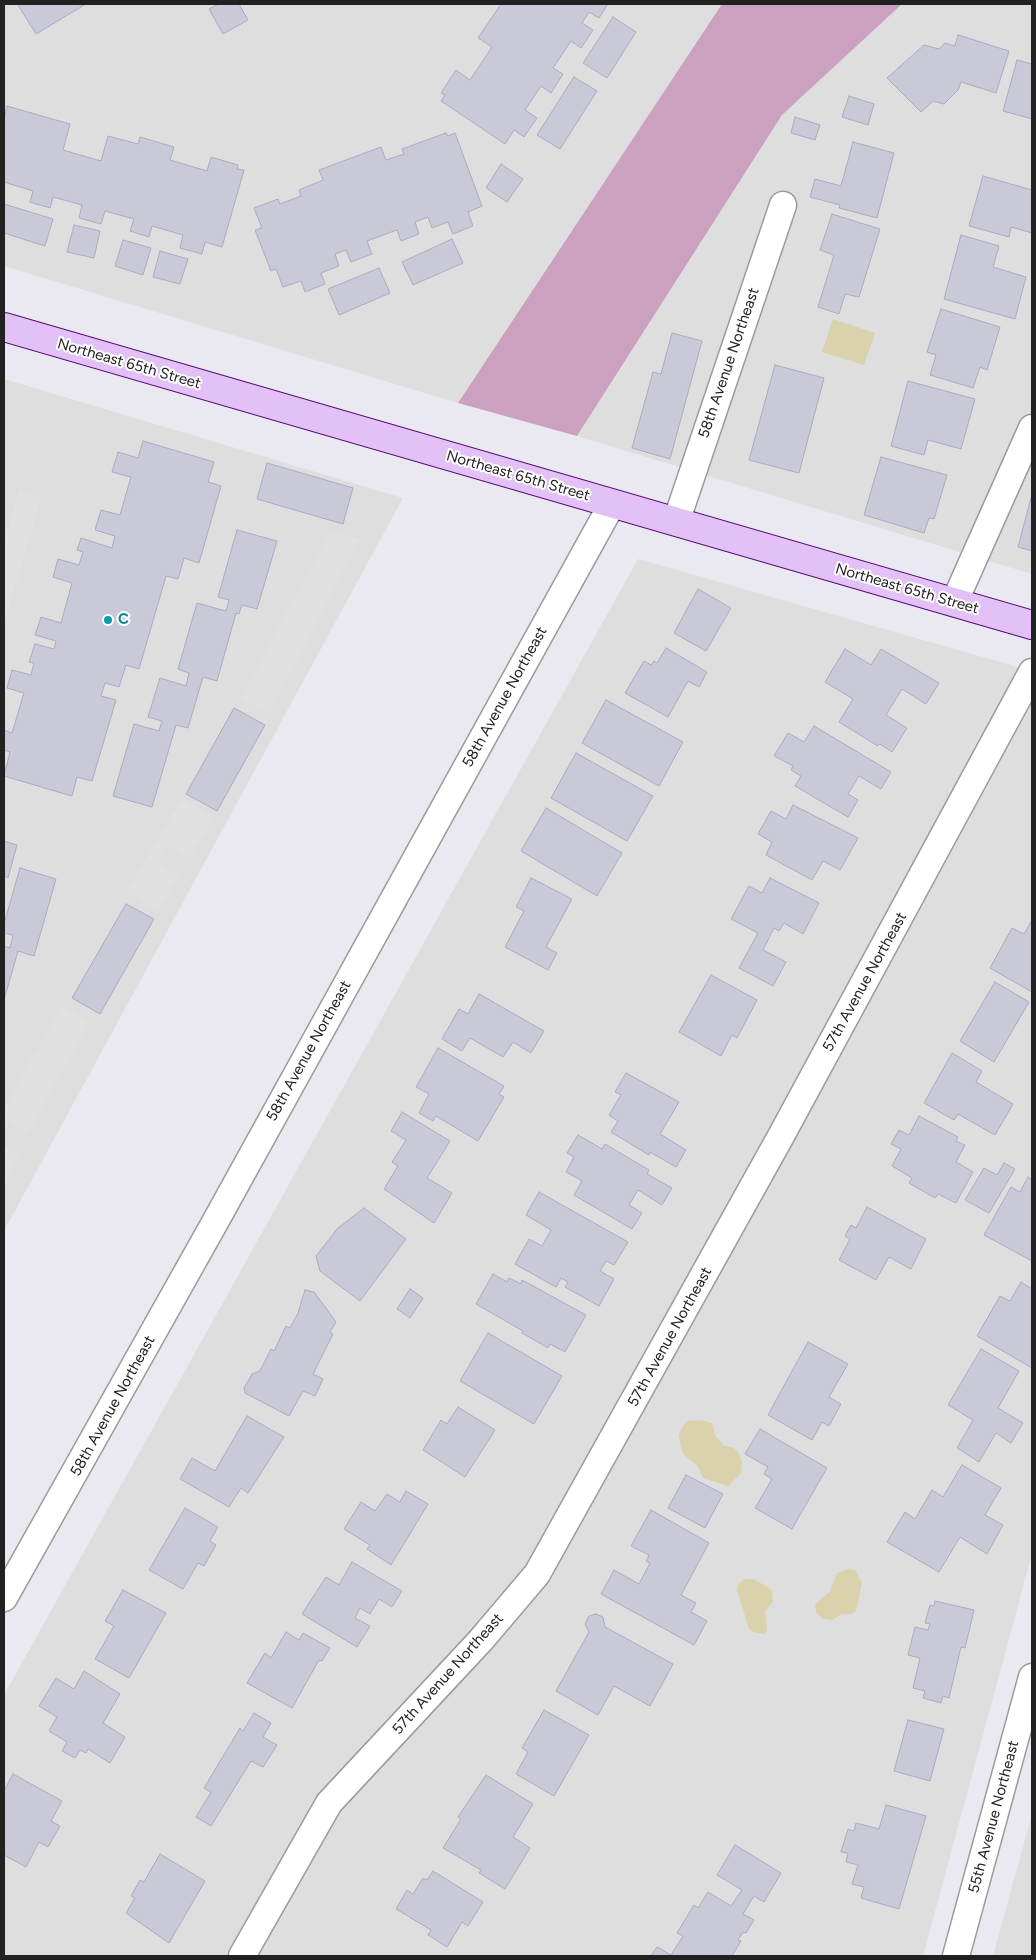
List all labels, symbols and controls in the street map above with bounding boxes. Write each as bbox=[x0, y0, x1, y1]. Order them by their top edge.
street label: 58th Avenue Northeast bbox=[695, 285, 763, 441]
street label: Northeast 65th Street bbox=[55, 335, 203, 393]
street label: Northeast 65th Street bbox=[444, 447, 592, 505]
street label: Northeast 65th Street bbox=[833, 560, 981, 618]
place label: C bbox=[118, 611, 129, 629]
marker: C bbox=[102, 614, 114, 626]
street label: 58th Avenue Northeast bbox=[459, 624, 551, 770]
street label: 57th Avenue Northeast bbox=[819, 909, 911, 1055]
street label: 58th Avenue Northeast bbox=[263, 978, 355, 1124]
street label: 57th Avenue Northeast bbox=[624, 1264, 716, 1410]
street label: 58th Avenue Northeast bbox=[67, 1333, 159, 1479]
street label: 57th Avenue Northeast bbox=[389, 1610, 507, 1738]
street label: 55th Avenue Northeast bbox=[965, 1739, 1023, 1895]

